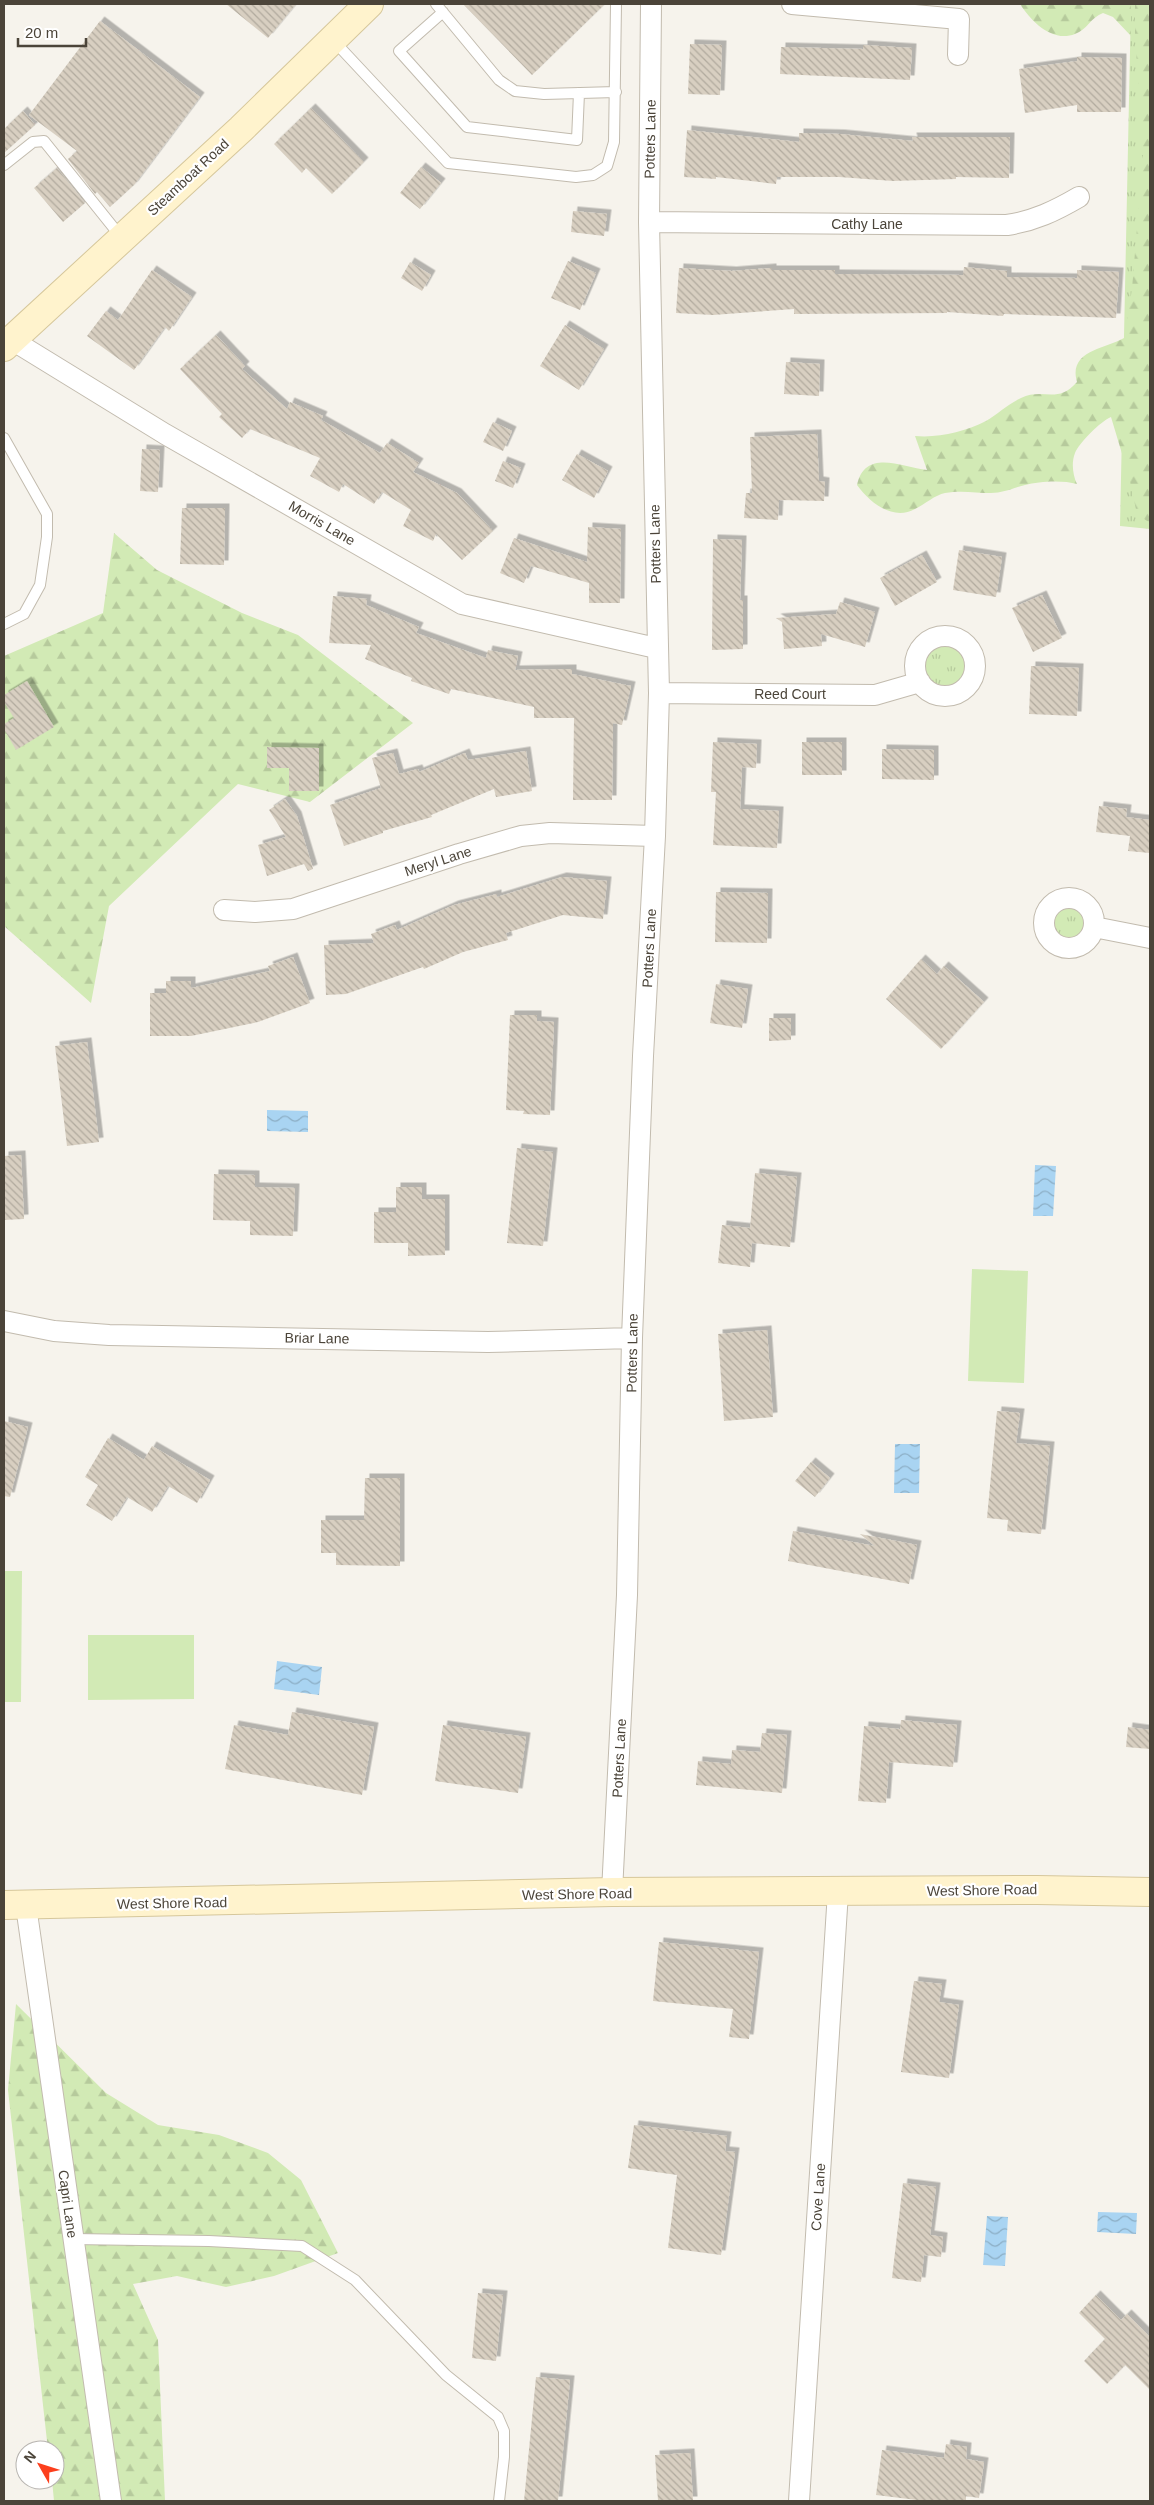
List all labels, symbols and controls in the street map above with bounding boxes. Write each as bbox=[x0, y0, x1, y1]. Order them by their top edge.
scale bar bbox=[18, 15, 85, 47]
text: 20 m bbox=[25, 24, 58, 41]
street label: Potters Lane bbox=[641, 99, 659, 179]
street label: Steamboat Road bbox=[144, 135, 232, 219]
street label: Cathy Lane bbox=[831, 216, 903, 232]
street label: Morris Lane bbox=[286, 498, 358, 549]
street label: Potters Lane bbox=[646, 504, 664, 584]
street label: Reed Court bbox=[754, 686, 826, 702]
street label: Meryl Lane bbox=[403, 843, 474, 879]
street label: Potters Lane bbox=[639, 908, 659, 988]
street label: Potters Lane bbox=[623, 1313, 641, 1393]
street label: Briar Lane bbox=[285, 1329, 350, 1347]
street label: Potters Lane bbox=[609, 1718, 629, 1798]
street label: West Shore Road bbox=[927, 1881, 1037, 1899]
street label: West Shore Road bbox=[522, 1885, 632, 1903]
street label: West Shore Road bbox=[117, 1894, 227, 1912]
street label: Cove Lane bbox=[808, 2162, 828, 2231]
street label: Capri Lane bbox=[55, 2169, 81, 2239]
north arrow bbox=[15, 2440, 65, 2490]
text: N bbox=[20, 2448, 39, 2466]

